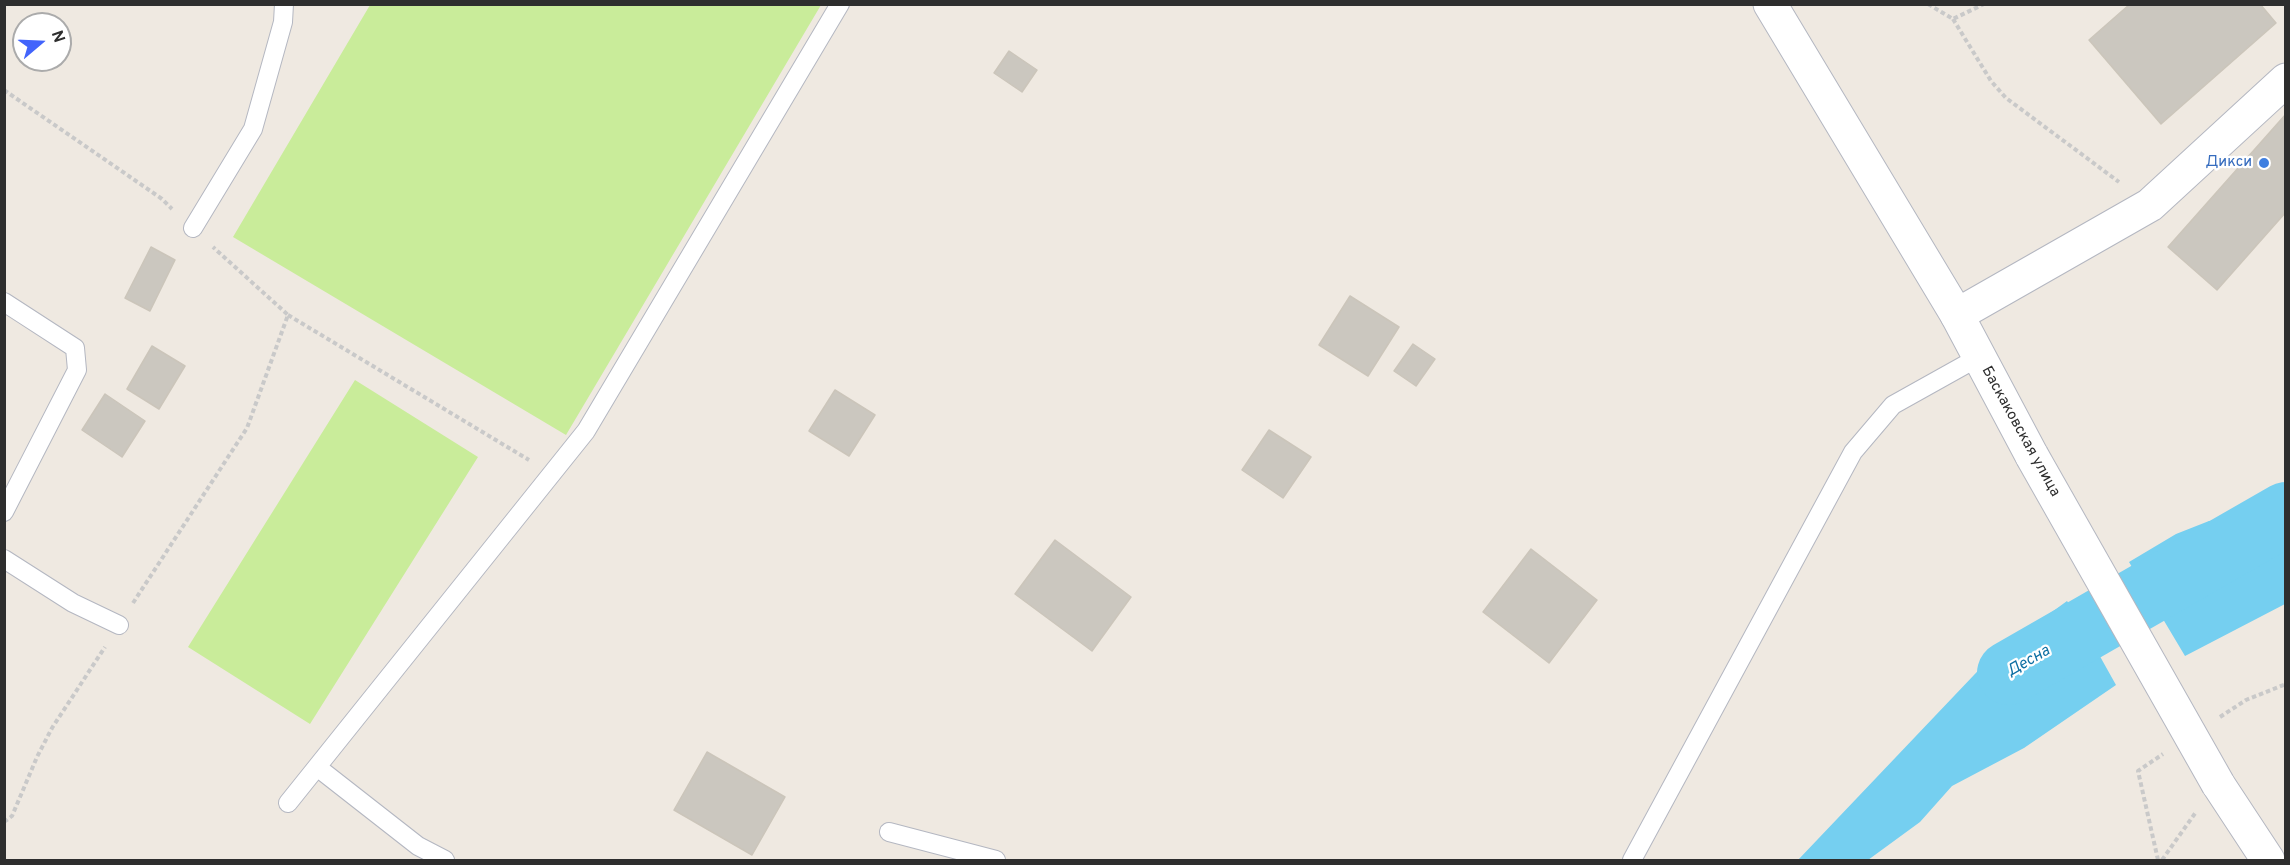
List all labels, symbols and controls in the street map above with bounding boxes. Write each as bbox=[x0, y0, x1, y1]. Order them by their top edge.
north arrow bbox=[12, 12, 72, 72]
text: N bbox=[46, 28, 68, 45]
place label: Дикси bbox=[2205, 154, 2252, 172]
marker: Дикси bbox=[2257, 156, 2271, 170]
street label: Баскаковская улица bbox=[1977, 364, 2063, 500]
water label: Десна bbox=[2004, 642, 2054, 682]

